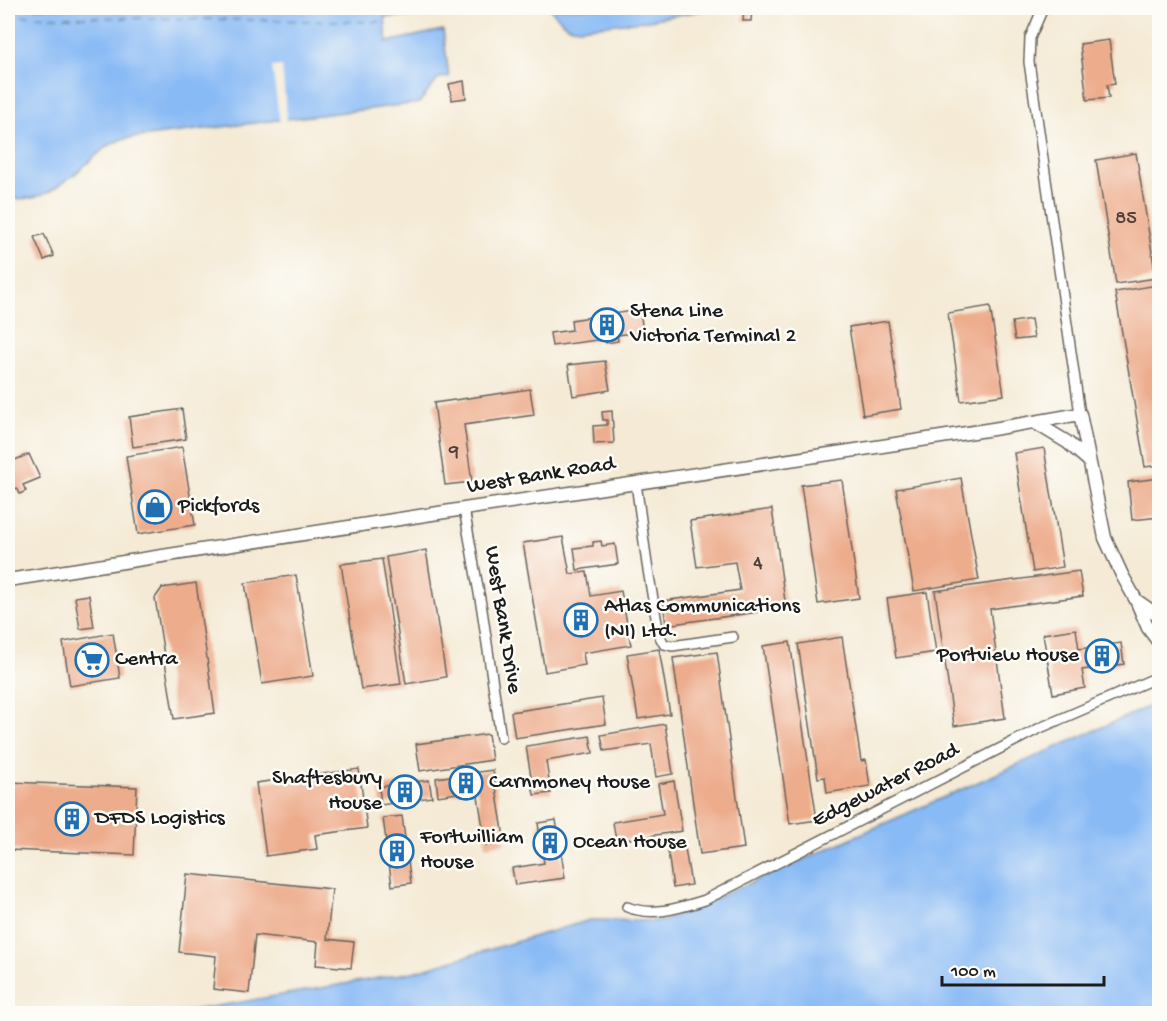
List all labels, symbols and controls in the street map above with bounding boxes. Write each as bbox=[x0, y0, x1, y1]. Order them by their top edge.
house number: 85 bbox=[1115, 208, 1137, 231]
place label: Stena Line Victoria Terminal 2 bbox=[629, 299, 797, 350]
building icon: Stena Line Victoria Terminal 2 bbox=[589, 307, 625, 343]
house number: 9 bbox=[448, 442, 459, 465]
street label: West Bank Road bbox=[465, 451, 619, 501]
shop icon: Pickfords bbox=[137, 489, 173, 525]
place label: Pickfords bbox=[177, 494, 260, 520]
street label: West Bank Drive bbox=[477, 544, 527, 696]
house number: 4 bbox=[753, 553, 763, 576]
place label: Atlas Communications (NI) Ltd. bbox=[604, 594, 801, 645]
building icon: Atlas Communications (NI) Ltd. bbox=[563, 602, 599, 638]
building icon: Portview House bbox=[1084, 638, 1120, 674]
supermarket icon: Centra bbox=[74, 642, 110, 678]
place label: Portview House bbox=[936, 643, 1080, 669]
place label: Centra bbox=[115, 647, 178, 673]
street label: Edgewater Road bbox=[808, 737, 966, 834]
building icon: Carnmoney House bbox=[448, 765, 484, 801]
place label: Shaftesbury House bbox=[272, 766, 383, 817]
place label: Carnmoney House bbox=[489, 770, 651, 796]
building icon: Shaftesbury House bbox=[387, 774, 423, 810]
building icon: DFDS Logistics bbox=[54, 801, 90, 837]
place label: DFDS Logistics bbox=[93, 806, 225, 832]
place label: Fortwilliam House bbox=[419, 825, 524, 876]
building icon: Ocean House bbox=[532, 825, 568, 861]
place label: Ocean House bbox=[573, 830, 687, 856]
building icon: Fortwilliam House bbox=[379, 833, 415, 869]
scale bar bbox=[942, 949, 1104, 987]
text: 100 m bbox=[950, 962, 996, 983]

